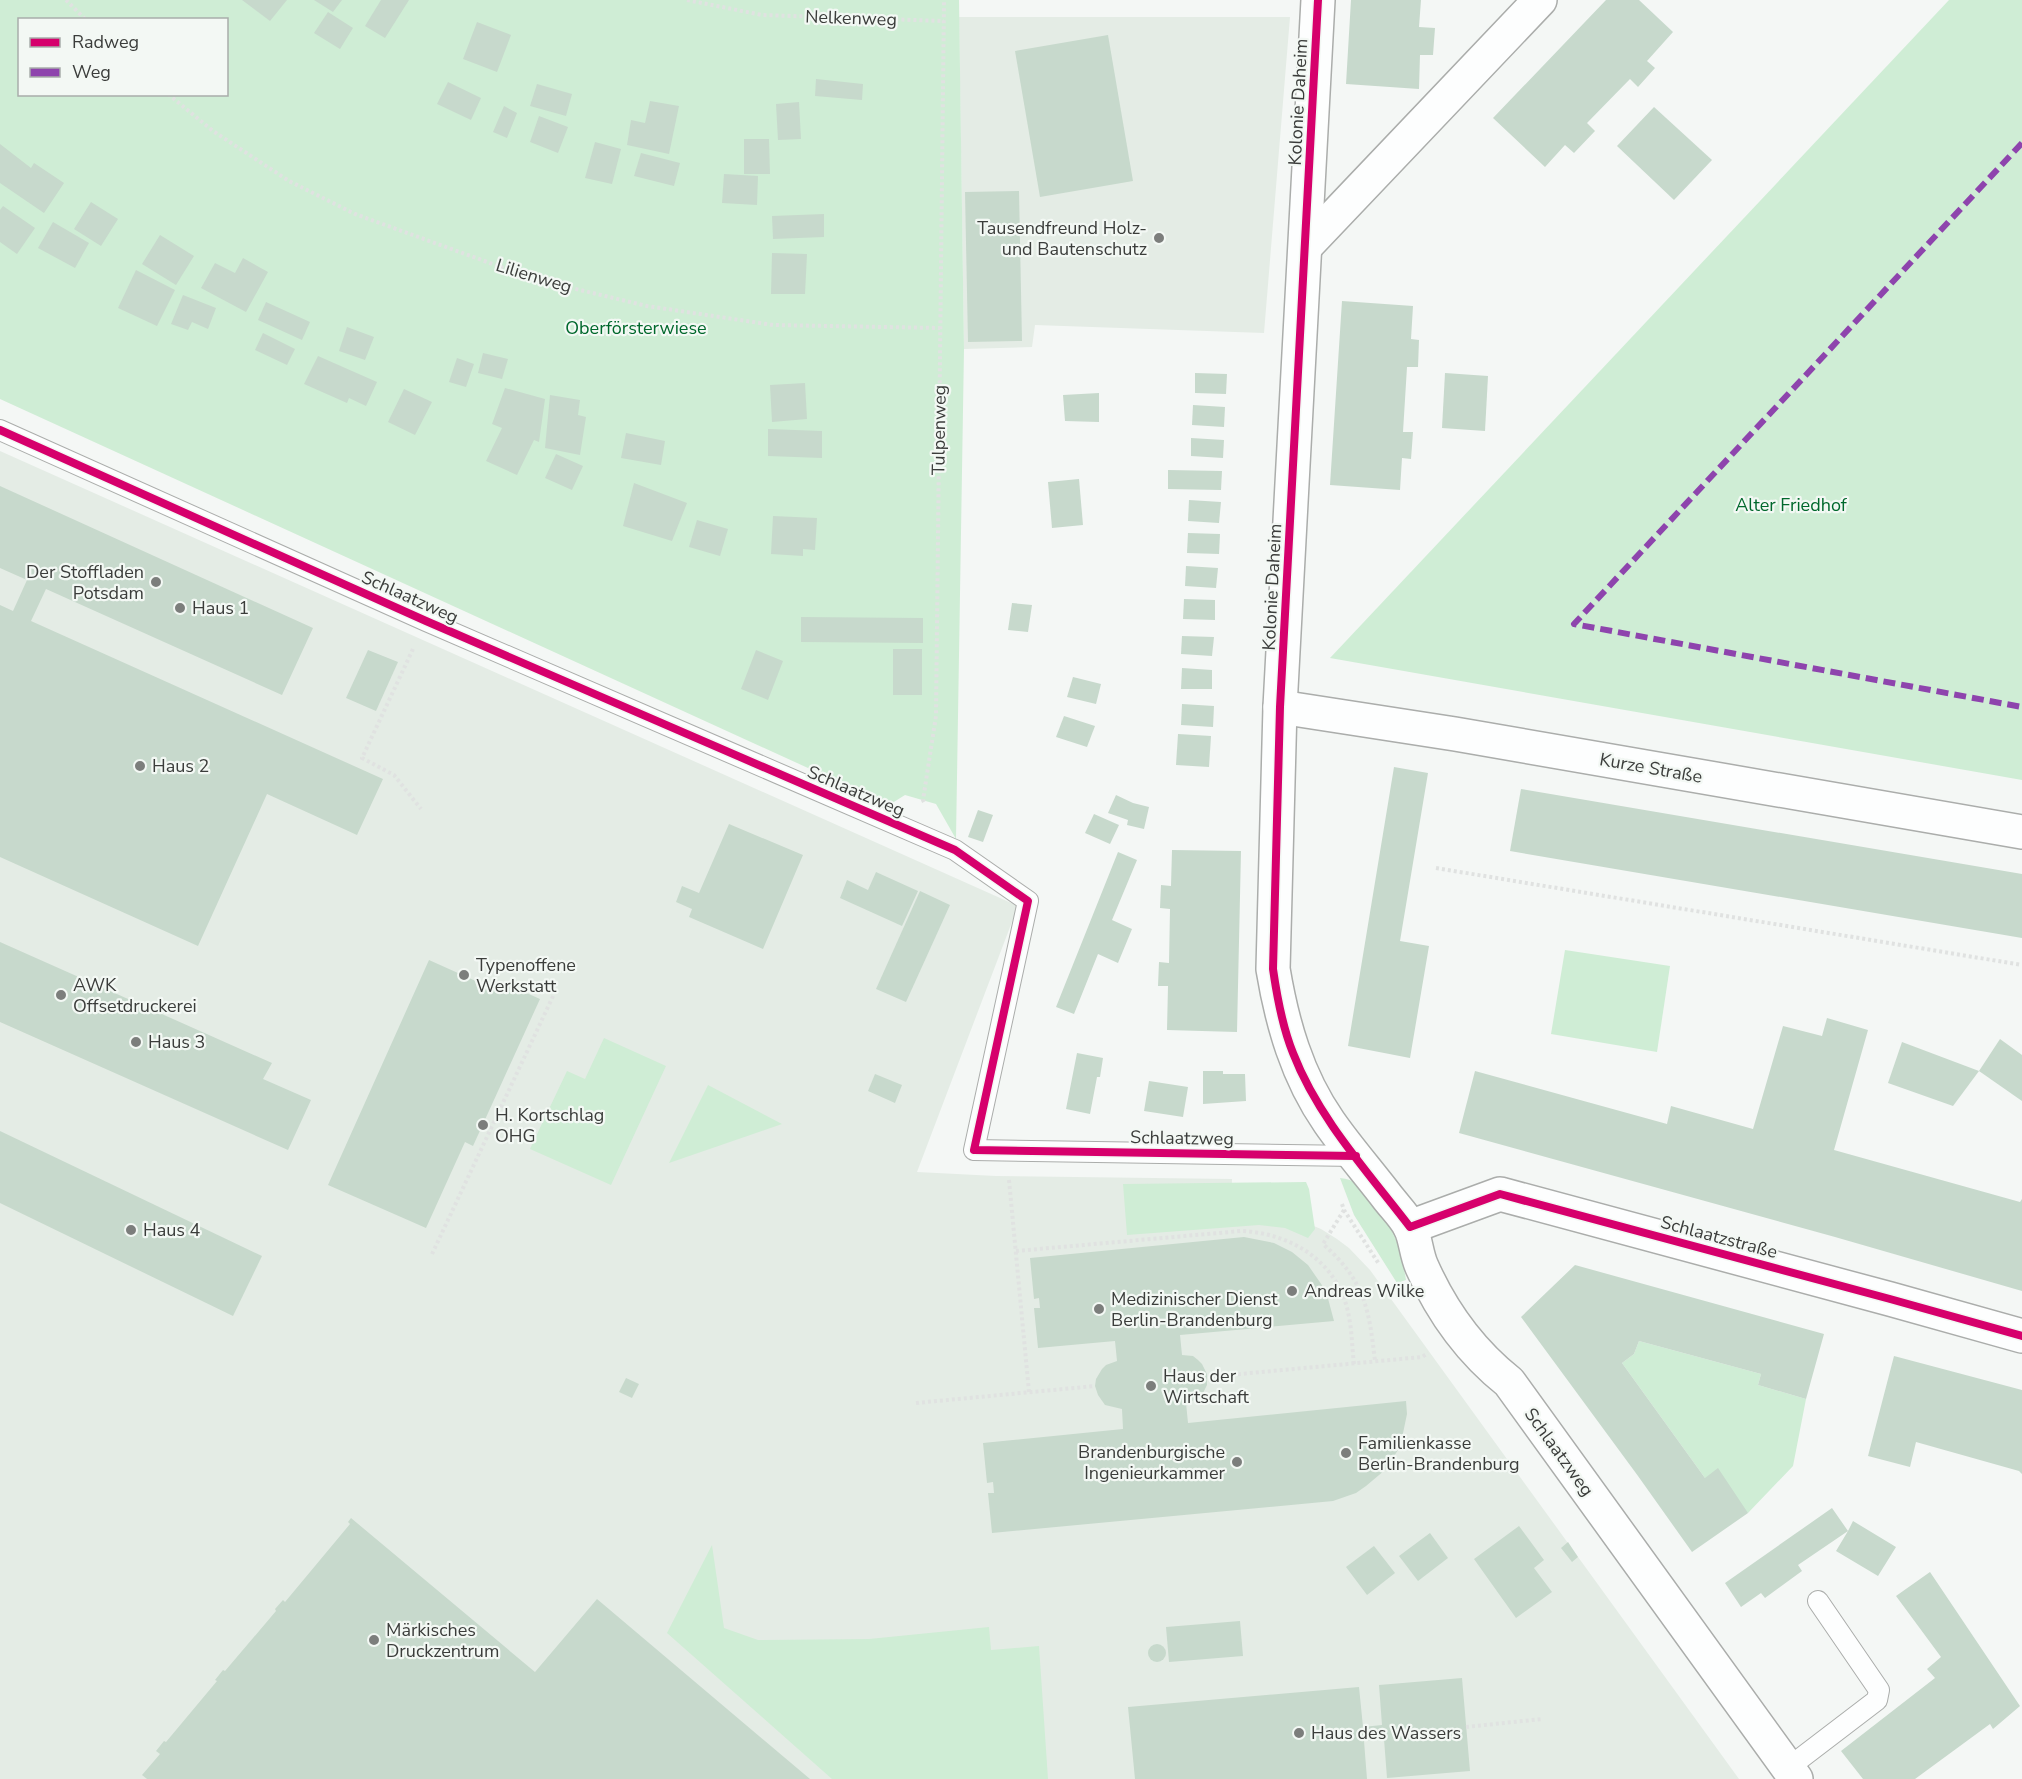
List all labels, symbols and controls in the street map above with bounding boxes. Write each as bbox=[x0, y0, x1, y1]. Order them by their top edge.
street label: Nelkenweg bbox=[805, 4, 897, 32]
legend bbox=[18, 18, 228, 96]
text: Radweg bbox=[72, 30, 139, 54]
street label: Kolonie Daheim bbox=[1283, 38, 1313, 166]
text: Weg bbox=[72, 60, 111, 84]
place label: Tausendfreund Holz- und Bautenschutz bbox=[977, 216, 1147, 261]
marker: Tausendfreund Holz- und Bautenschutz bbox=[1152, 231, 1166, 245]
street label: Lilienweg bbox=[493, 253, 575, 299]
park label: Oberförsterwiese bbox=[565, 316, 707, 340]
street label: Tulpenweg bbox=[926, 385, 952, 475]
park label: Alter Friedhof bbox=[1735, 493, 1848, 517]
street label: Kolonie Daheim bbox=[1257, 523, 1287, 651]
place label: Der Stoffladen Potsdam bbox=[26, 560, 144, 605]
street label: Schlaatzweg bbox=[358, 565, 462, 629]
marker: Der Stoffladen Potsdam bbox=[149, 575, 163, 589]
place label: Haus 1 bbox=[192, 596, 249, 620]
marker: Haus 1 bbox=[173, 601, 187, 615]
street label: Kurze Straße bbox=[1598, 747, 1704, 789]
place label: Haus 2 bbox=[152, 754, 209, 778]
marker: Haus 2 bbox=[133, 759, 147, 773]
street label: Schlaatzweg bbox=[804, 760, 908, 822]
place label: Typenoffene Werkstatt bbox=[476, 953, 576, 998]
marker: Typenoffene Werkstatt bbox=[457, 968, 471, 982]
place label: AWK Offsetdruckerei bbox=[73, 973, 197, 1018]
marker: AWK Offsetdruckerei bbox=[54, 988, 68, 1002]
place label: Haus 3 bbox=[148, 1030, 205, 1054]
marker: Haus 3 bbox=[129, 1035, 143, 1049]
place label: H. Kortschlag OHG bbox=[495, 1103, 604, 1148]
marker: H. Kortschlag OHG bbox=[476, 1118, 490, 1132]
street label: Schlaatzweg bbox=[1130, 1125, 1234, 1151]
street label: Schlaatzstraße bbox=[1658, 1210, 1780, 1264]
place label: Haus 4 bbox=[143, 1218, 201, 1242]
marker: Haus 4 bbox=[124, 1223, 138, 1237]
place label: Andreas Wilke bbox=[1304, 1279, 1424, 1303]
marker: Andreas Wilke bbox=[1285, 1284, 1299, 1298]
place label: Medizinischer Dienst Berlin-Brandenburg bbox=[1111, 1287, 1278, 1332]
marker: Medizinischer Dienst Berlin-Brandenburg bbox=[1092, 1302, 1106, 1316]
place label: Haus der Wirtschaft bbox=[1163, 1364, 1250, 1409]
marker: Haus der Wirtschaft bbox=[1144, 1379, 1158, 1393]
street label: Schlaatzweg bbox=[1519, 1403, 1599, 1501]
place label: Familienkasse Berlin-Brandenburg bbox=[1358, 1431, 1520, 1476]
place label: Brandenburgische Ingenieurkammer bbox=[1078, 1440, 1226, 1485]
marker: Familienkasse Berlin-Brandenburg bbox=[1339, 1446, 1353, 1460]
marker: Brandenburgische Ingenieurkammer bbox=[1230, 1455, 1244, 1469]
place label: Märkisches Druckzentrum bbox=[386, 1618, 499, 1663]
marker: Märkisches Druckzentrum bbox=[367, 1633, 381, 1647]
place label: Haus des Wassers bbox=[1311, 1721, 1461, 1745]
marker: Haus des Wassers bbox=[1292, 1726, 1306, 1740]

